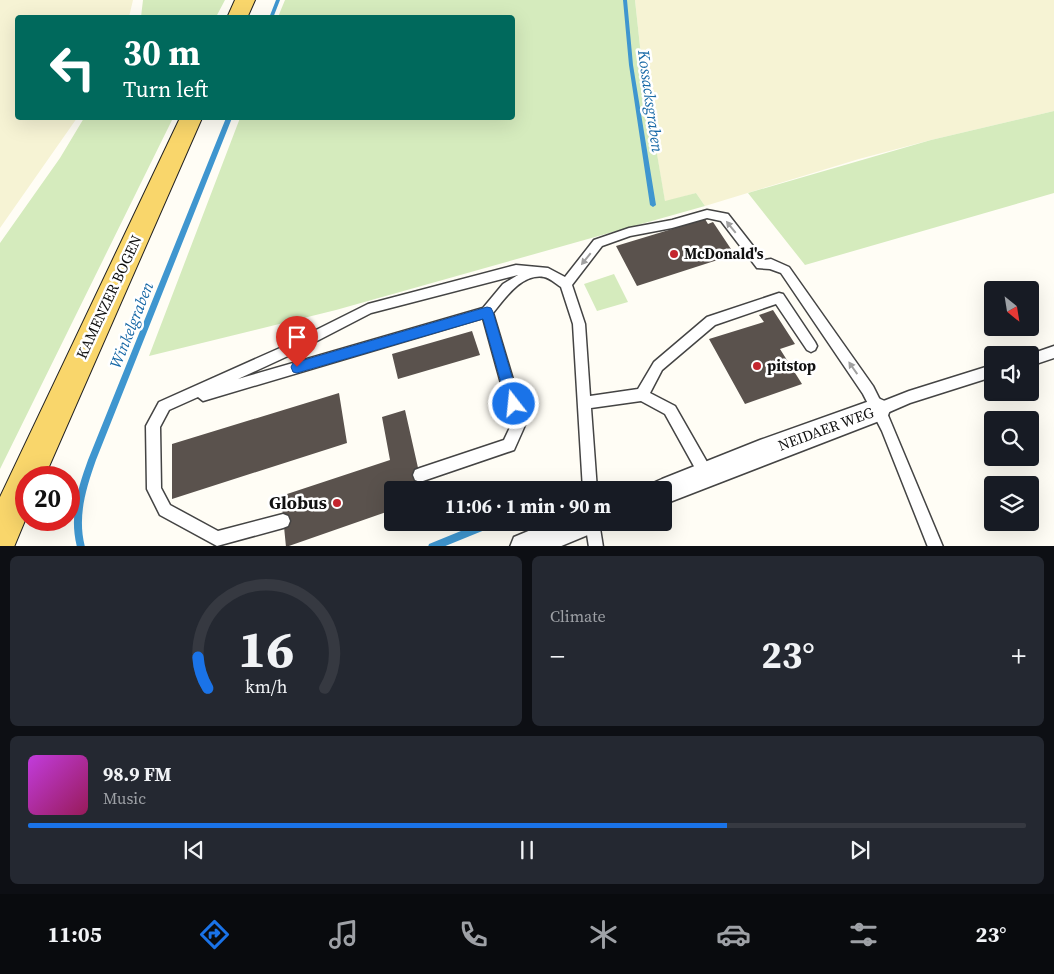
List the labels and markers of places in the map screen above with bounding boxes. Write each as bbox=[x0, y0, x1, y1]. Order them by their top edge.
place label: McDonald's bbox=[684, 243, 764, 264]
marker: McDonald's bbox=[668, 248, 680, 260]
pin bbox=[276, 316, 318, 367]
place label: pitstop bbox=[767, 355, 816, 376]
marker: pitstop bbox=[751, 360, 763, 372]
place label: Globus bbox=[269, 490, 327, 515]
marker: Globus bbox=[331, 497, 343, 509]

